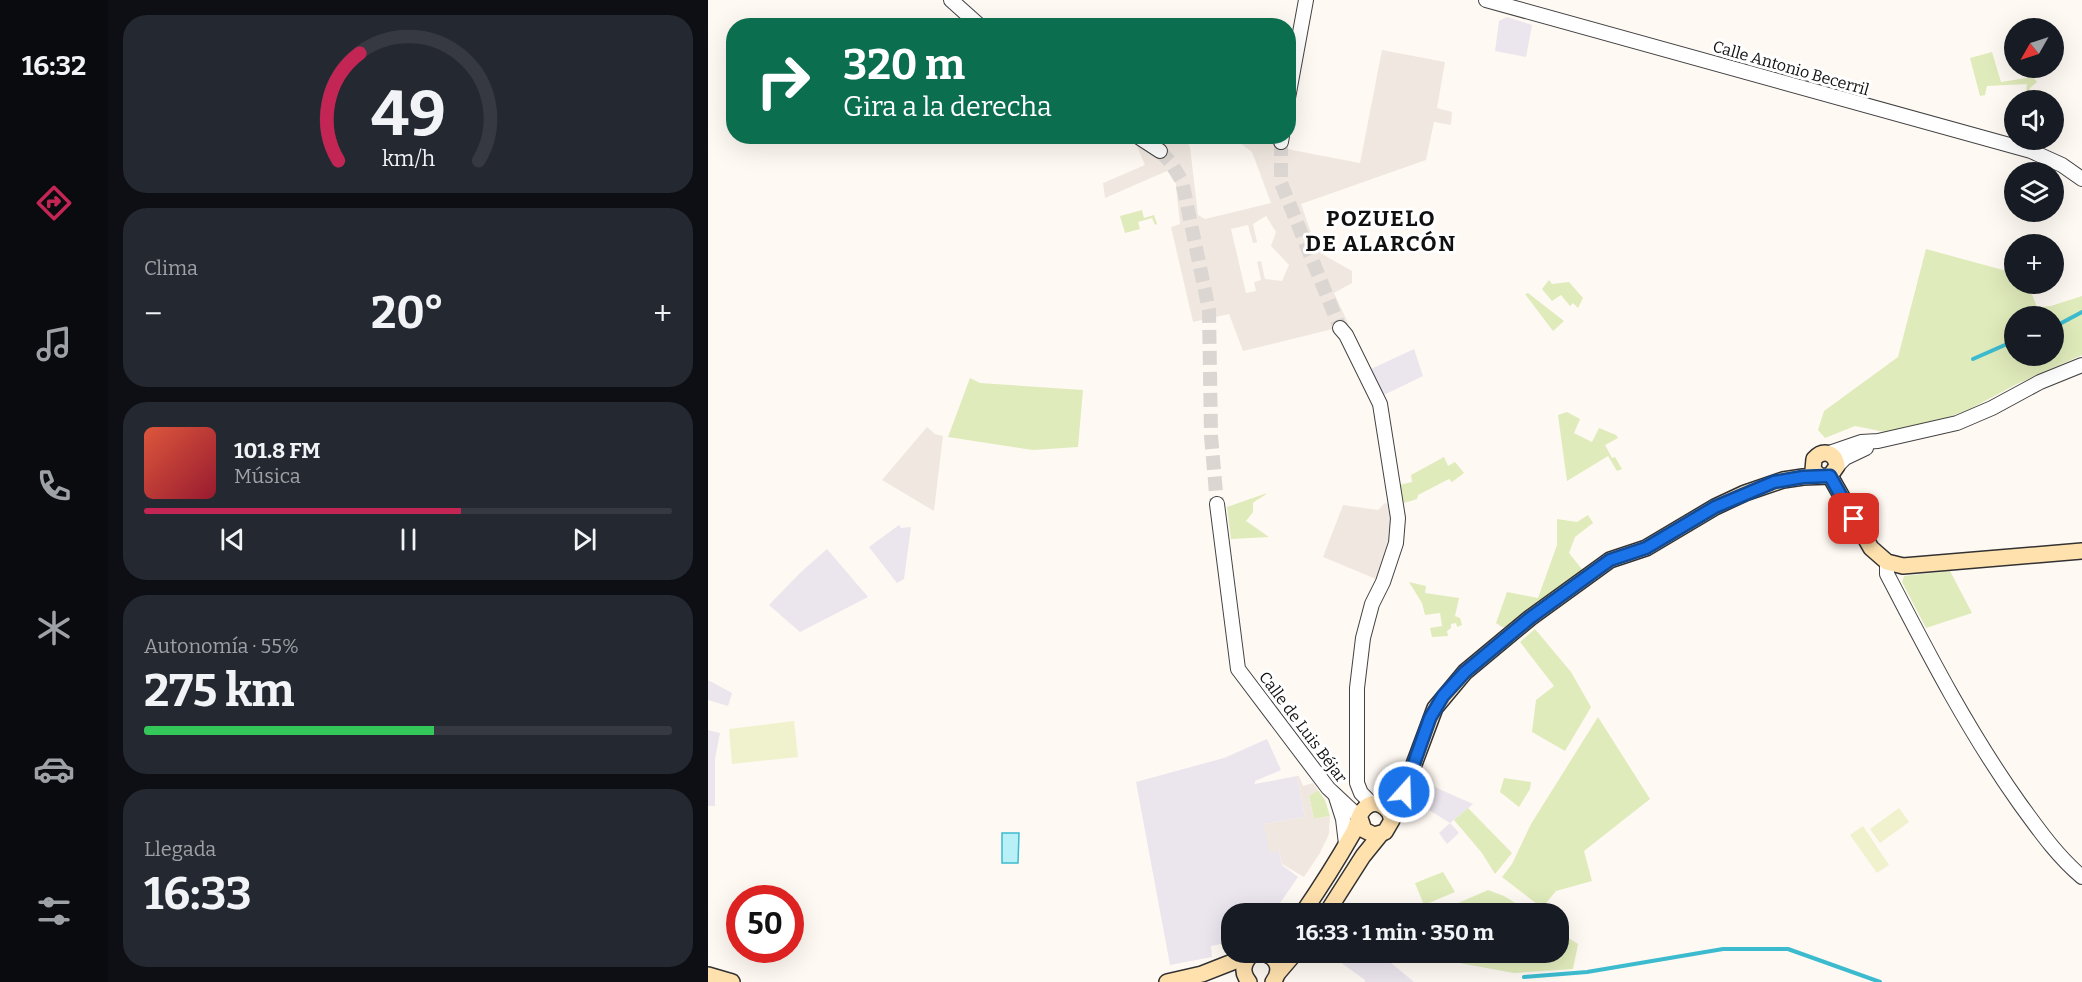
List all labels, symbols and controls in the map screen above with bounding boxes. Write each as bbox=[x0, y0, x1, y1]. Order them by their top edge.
north arrow bbox=[2004, 18, 2064, 78]
map controls bbox=[2004, 18, 2064, 366]
street label: Calle Antonio Becerril bbox=[1711, 37, 1872, 100]
text: 320 m bbox=[843, 40, 965, 90]
icon: right bbox=[744, 42, 822, 120]
text: 16:32 bbox=[22, 50, 86, 82]
text: 49 bbox=[371, 77, 445, 152]
button: sound bbox=[2004, 90, 2064, 150]
text: Gira a la derecha bbox=[843, 91, 1052, 123]
text: km/h bbox=[381, 147, 435, 173]
button: layers bbox=[2004, 162, 2064, 222]
icon: directions bbox=[33, 182, 75, 224]
district label: POZUELO DE ALARCÓN bbox=[1305, 205, 1457, 257]
button: + bbox=[2004, 234, 2064, 294]
text: Clima bbox=[144, 256, 198, 280]
text: 20° bbox=[371, 286, 444, 340]
text: − bbox=[144, 294, 162, 334]
text: + bbox=[653, 294, 672, 334]
button: − bbox=[2004, 306, 2064, 366]
icon: music bbox=[33, 323, 75, 365]
text: 101.8 FM bbox=[234, 437, 320, 464]
text: Música bbox=[234, 464, 301, 488]
icon: phone bbox=[33, 465, 75, 507]
pin bbox=[1828, 493, 1879, 544]
icon: arrive bbox=[1837, 502, 1870, 535]
icon: previous bbox=[216, 523, 249, 556]
icon: pause bbox=[392, 523, 425, 556]
icon: next bbox=[568, 523, 601, 556]
icon: climate bbox=[33, 607, 75, 649]
text: Autonomía · 55% bbox=[144, 634, 299, 658]
text: 275 km bbox=[144, 664, 295, 718]
street label: Calle de Luis Béjar bbox=[1255, 668, 1351, 786]
icon: car bbox=[33, 748, 75, 790]
position arrow bbox=[1372, 760, 1436, 824]
text: Llegada bbox=[144, 837, 216, 861]
text: 16:33 bbox=[144, 867, 252, 921]
speed limit sign: 50 bbox=[726, 885, 804, 963]
icon: filters bbox=[33, 890, 75, 932]
text: 16:33 · 1 min · 350 m bbox=[1296, 919, 1494, 946]

